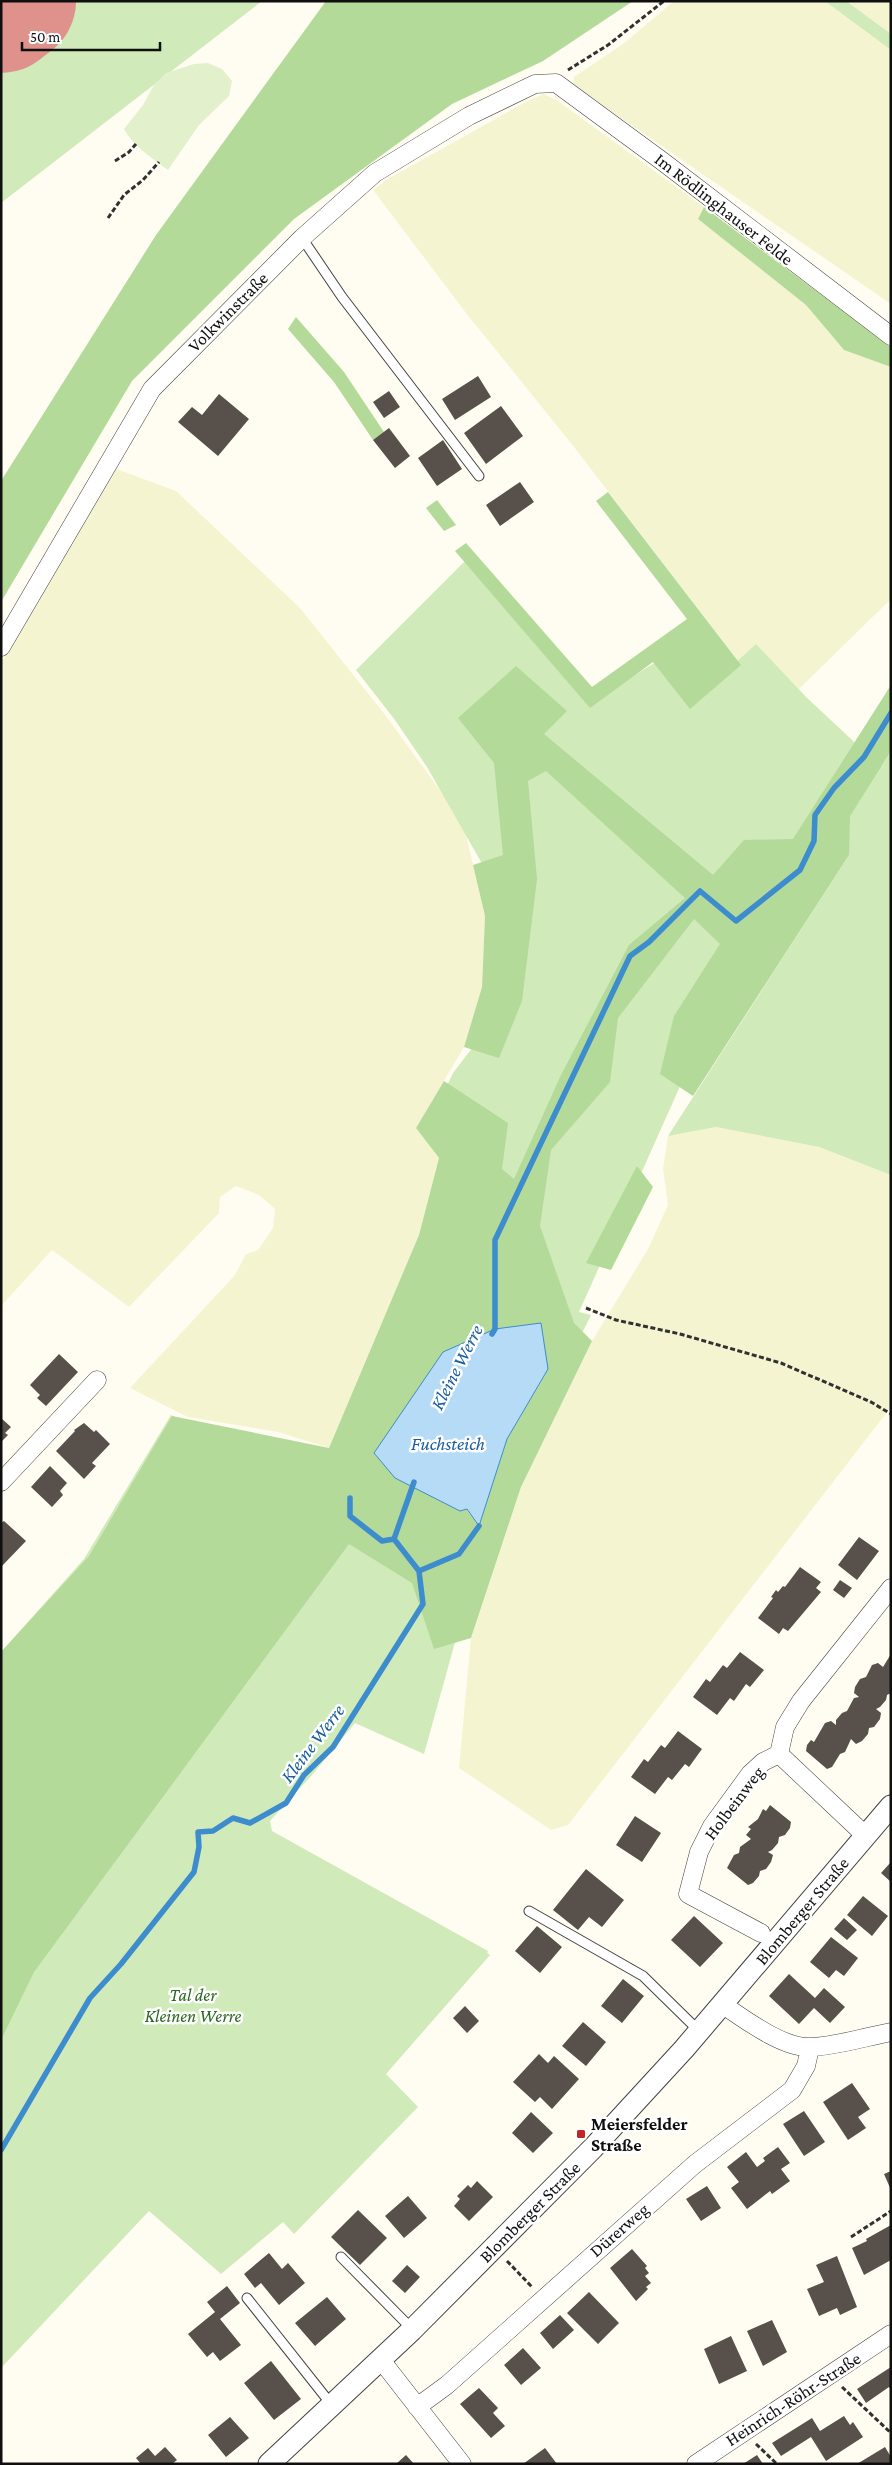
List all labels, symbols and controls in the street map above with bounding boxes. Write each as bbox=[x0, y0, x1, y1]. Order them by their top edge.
scale bar bbox=[22, 20, 160, 52]
text: 50 m bbox=[30, 29, 60, 45]
street label: Im Rödlinghauser Felde bbox=[651, 149, 797, 269]
street label: Volkwinstraße bbox=[184, 268, 272, 356]
water label: Kleine Werre bbox=[426, 1321, 487, 1413]
water label: Fuchsteich bbox=[411, 1433, 485, 1454]
water label: Kleine Werre bbox=[276, 1700, 349, 1786]
street label: Holbeinweg bbox=[700, 1762, 768, 1844]
street label: Blomberger Straße bbox=[751, 1853, 853, 1969]
park label: Tal der Kleinen Werre bbox=[145, 1985, 241, 2026]
place label: Meiersfelder Straße bbox=[591, 2114, 688, 2155]
marker: Meiersfelder Straße bbox=[575, 2128, 587, 2140]
street label: Blomberger Straße bbox=[475, 2157, 585, 2267]
street label: Dürerweg bbox=[585, 2199, 653, 2261]
street label: Heinrich-Röhr-Straße bbox=[722, 2348, 864, 2450]

